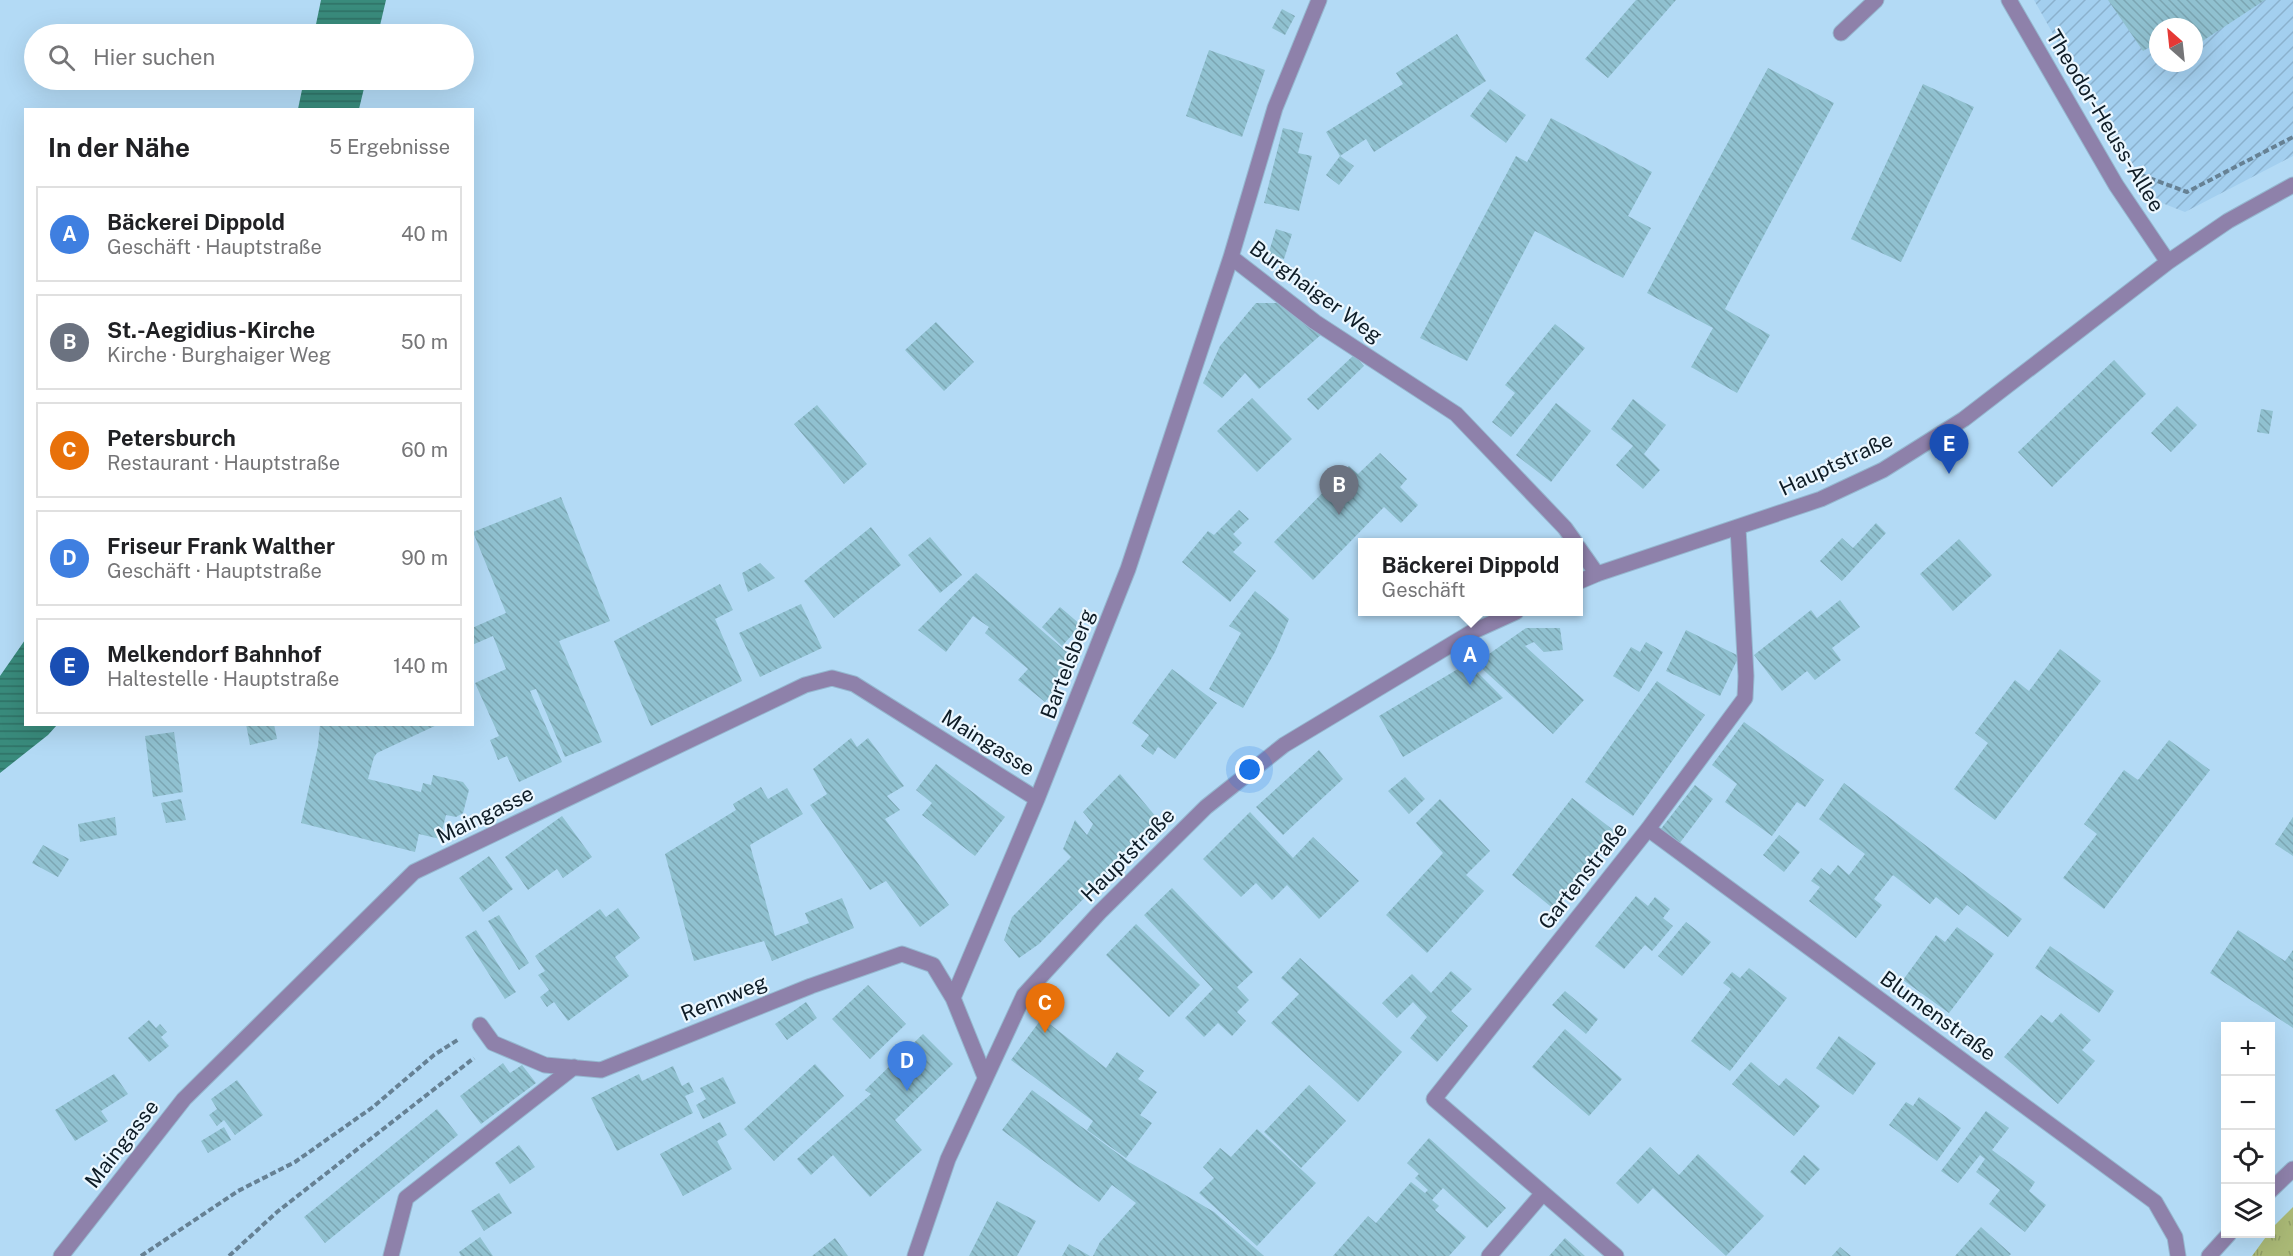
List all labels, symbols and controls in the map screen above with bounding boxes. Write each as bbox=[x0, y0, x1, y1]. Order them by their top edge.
north arrow bbox=[2149, 18, 2203, 72]
search box bbox=[24, 24, 474, 90]
street label: Theodor-Heuss-Allee bbox=[2041, 25, 2170, 216]
icon: search bbox=[45, 41, 78, 74]
text: Hier suchen bbox=[93, 44, 215, 70]
text: In der Nähe bbox=[48, 132, 190, 163]
text: 5 Ergebnisse bbox=[329, 135, 450, 159]
text: Bäckerei Dippold bbox=[107, 209, 285, 235]
text: A bbox=[62, 222, 77, 246]
text: 40 m bbox=[401, 222, 448, 246]
text: Geschäft · Hauptstraße bbox=[107, 235, 322, 259]
street label: Burghaiger Weg bbox=[1245, 235, 1387, 348]
text: St.-Aegidius-Kirche bbox=[107, 317, 315, 343]
text: B bbox=[63, 330, 76, 354]
text: 50 m bbox=[401, 330, 448, 354]
text: Kirche · Burghaiger Weg bbox=[107, 343, 331, 367]
pin: E bbox=[1930, 424, 1968, 474]
text: Petersburch bbox=[107, 425, 236, 451]
street label: Hauptstraße bbox=[1775, 426, 1897, 501]
text: C bbox=[62, 438, 77, 462]
text: 60 m bbox=[401, 438, 448, 462]
text: Restaurant · Hauptstraße bbox=[107, 451, 340, 475]
pin: B bbox=[1320, 466, 1358, 515]
text: Friseur Frank Walther bbox=[107, 533, 335, 559]
popup bbox=[1358, 538, 1583, 616]
text: D bbox=[62, 546, 77, 570]
text: 90 m bbox=[401, 546, 448, 570]
text: Bäckerei Dippold bbox=[1382, 552, 1560, 578]
text: Geschäft · Hauptstraße bbox=[107, 559, 322, 583]
text: Geschäft bbox=[1382, 578, 1466, 602]
street label: Bartelsberg bbox=[1035, 605, 1100, 722]
pin: A bbox=[1450, 636, 1490, 685]
text: Melkendorf Bahnhof bbox=[107, 641, 321, 667]
text: E bbox=[63, 654, 76, 678]
text: 140 m bbox=[393, 654, 448, 678]
text: Haltestelle · Hauptstraße bbox=[107, 667, 339, 691]
street label: Maingasse bbox=[937, 704, 1039, 781]
your location bbox=[1235, 755, 1264, 784]
street label: Maingasse bbox=[432, 780, 537, 849]
street label: Hauptstraße bbox=[1076, 803, 1180, 907]
street label: Gartenstraße bbox=[1533, 817, 1632, 934]
street label: Blumenstraße bbox=[1876, 965, 2001, 1066]
street label: Rennweg bbox=[677, 969, 771, 1026]
pin: C bbox=[1026, 984, 1064, 1033]
map controls bbox=[2221, 1022, 2275, 1238]
button: + bbox=[2221, 1022, 2275, 1076]
pin: D bbox=[888, 1042, 926, 1091]
button: − bbox=[2221, 1076, 2275, 1130]
street label: Maingasse bbox=[79, 1095, 164, 1193]
button: locate bbox=[2221, 1130, 2275, 1184]
button: layers bbox=[2221, 1184, 2275, 1238]

